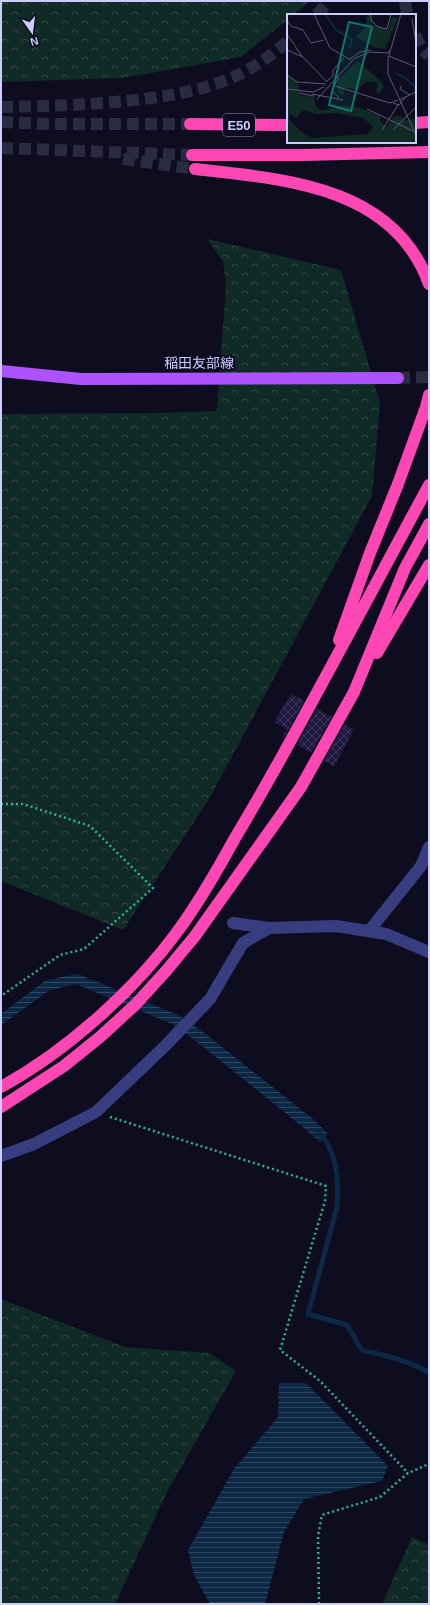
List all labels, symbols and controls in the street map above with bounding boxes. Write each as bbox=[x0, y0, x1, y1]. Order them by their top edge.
north arrow bbox=[12, 12, 52, 52]
inset map bbox=[287, 14, 416, 143]
text: N bbox=[29, 35, 40, 48]
road number: E50 bbox=[223, 114, 255, 136]
street label: 稲田友部線 bbox=[164, 355, 234, 371]

